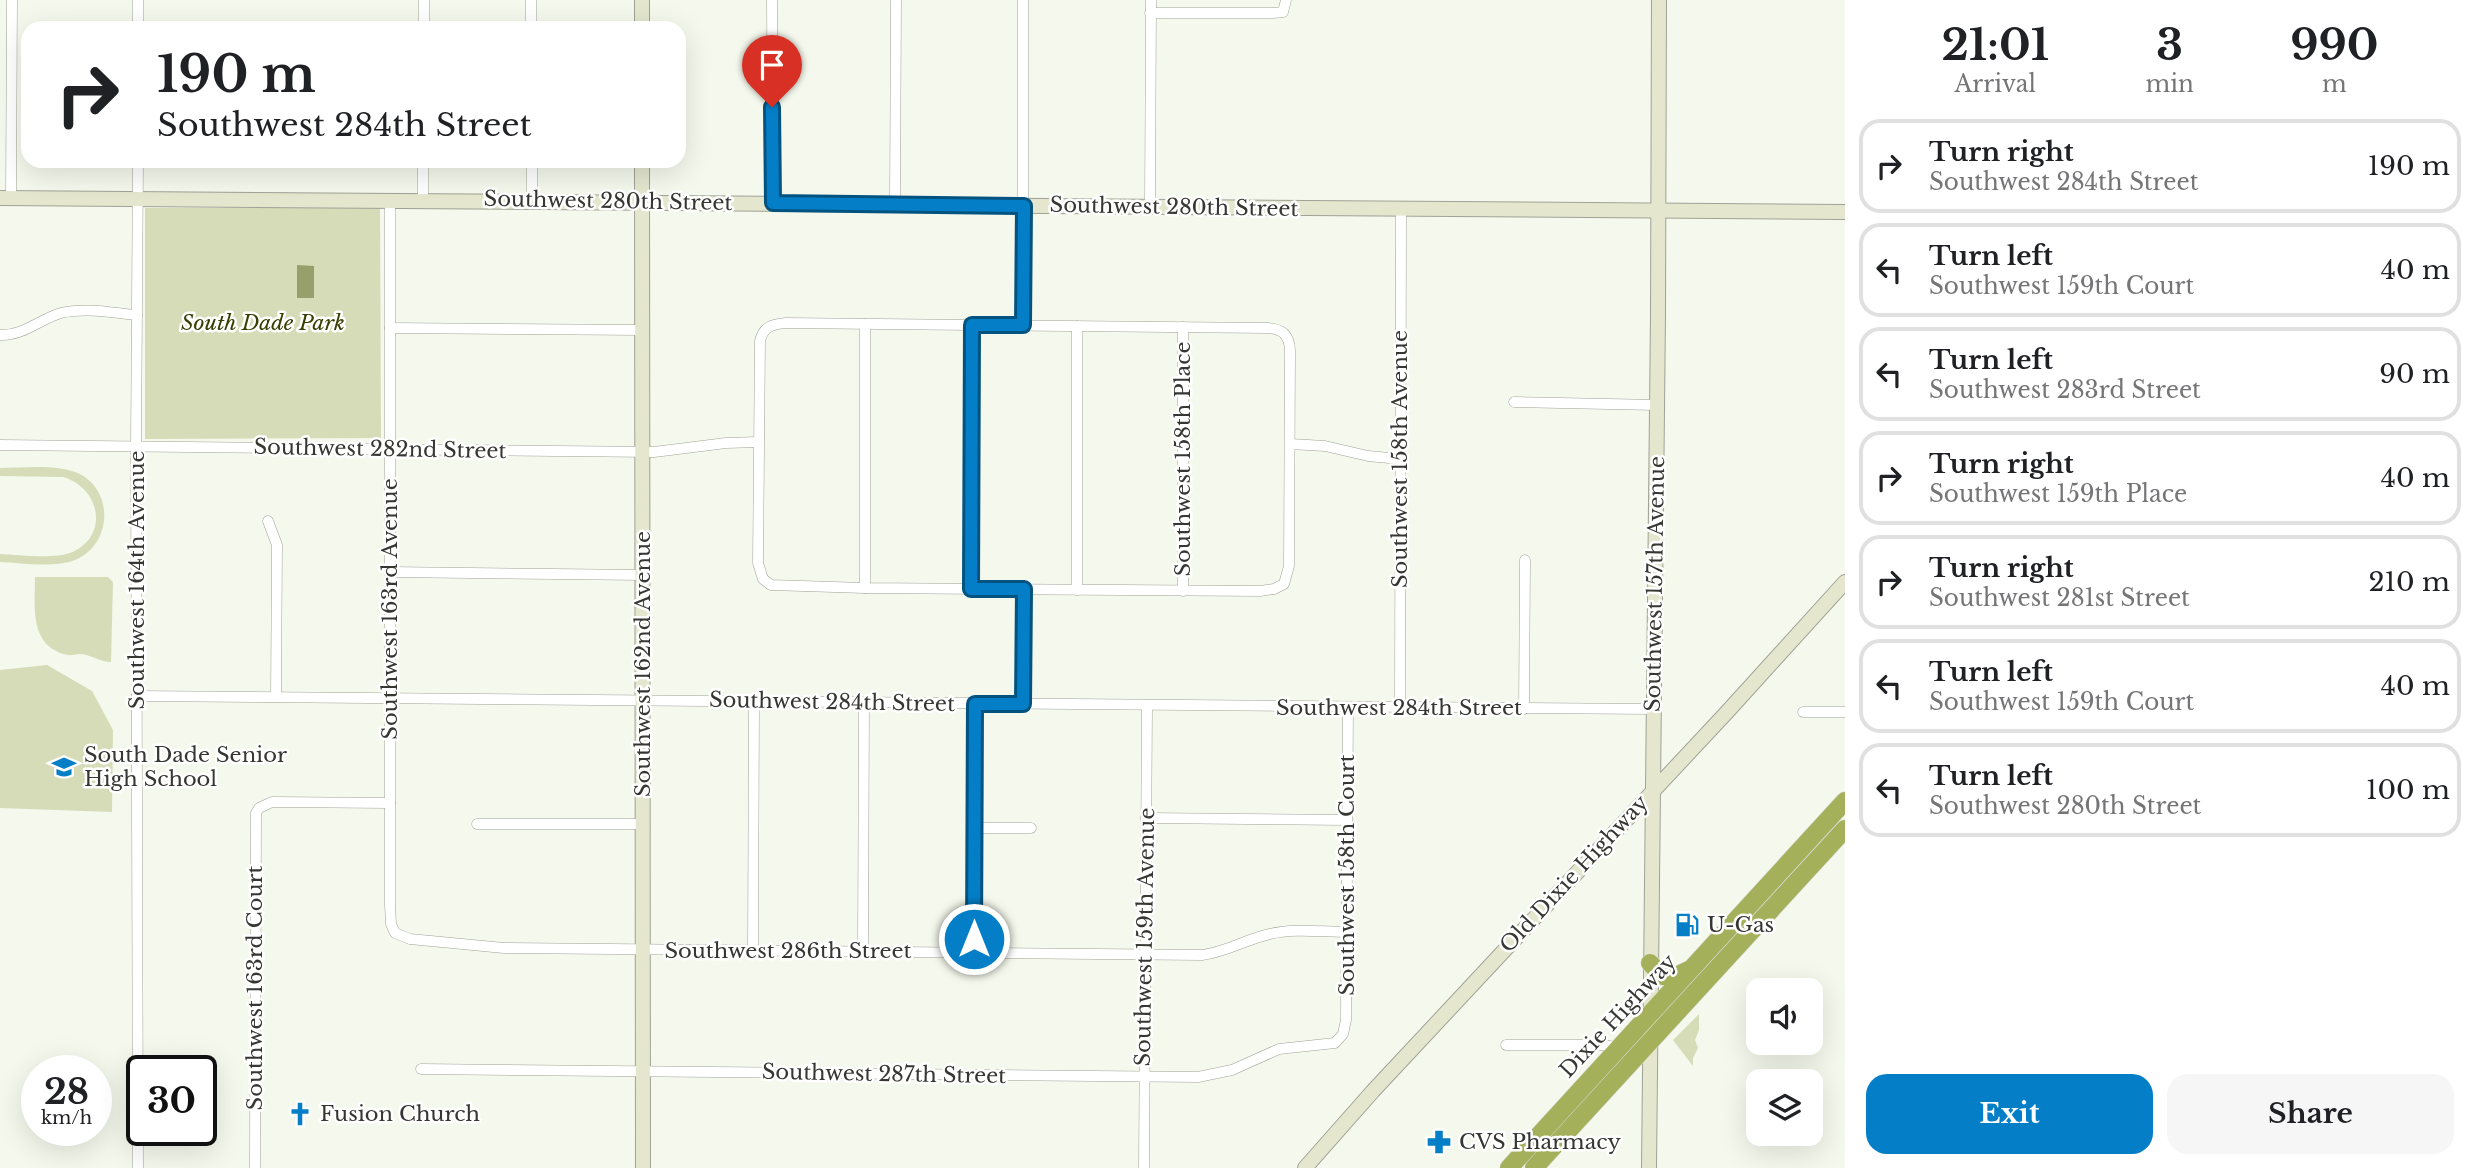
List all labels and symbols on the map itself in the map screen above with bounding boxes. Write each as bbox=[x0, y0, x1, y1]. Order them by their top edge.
pin bbox=[742, 35, 802, 107]
street label: Southwest 280th Street bbox=[483, 186, 733, 216]
street label: Southwest 280th Street bbox=[1049, 192, 1299, 222]
park label: South Dade Park bbox=[181, 310, 345, 336]
street label: Southwest 158th Avenue bbox=[1387, 330, 1413, 588]
street label: Southwest 158th Place bbox=[1170, 342, 1196, 577]
street label: Southwest 282nd Street bbox=[253, 434, 507, 464]
street label: Southwest 164th Avenue bbox=[124, 450, 150, 710]
street label: Southwest 157th Avenue bbox=[1640, 456, 1670, 712]
street label: Southwest 163rd Avenue bbox=[377, 478, 403, 740]
street label: Southwest 162nd Avenue bbox=[630, 531, 656, 797]
street label: Southwest 284th Street bbox=[709, 687, 955, 717]
street label: Southwest 284th Street bbox=[1276, 695, 1522, 721]
place label: South Dade Senior High School bbox=[84, 742, 287, 792]
school or university icon: South Dade Senior High School bbox=[50, 753, 78, 781]
street label: Southwest 158th Court bbox=[1334, 754, 1360, 996]
street label: Old Dixie Highway bbox=[1494, 789, 1654, 958]
street label: Southwest 159th Avenue bbox=[1130, 807, 1160, 1067]
street label: Southwest 163rd Court bbox=[242, 866, 268, 1110]
position arrow bbox=[937, 902, 1011, 976]
fuel station icon: U-Gas bbox=[1673, 911, 1701, 939]
place label: U-Gas bbox=[1707, 912, 1774, 938]
street label: Southwest 286th Street bbox=[664, 938, 912, 964]
street label: Dixie Highway bbox=[1554, 948, 1682, 1083]
speed limit sign: 30 bbox=[126, 1055, 217, 1146]
street label: Southwest 287th Street bbox=[762, 1059, 1006, 1089]
church icon: Fusion Church bbox=[286, 1100, 314, 1128]
place label: Fusion Church bbox=[320, 1101, 480, 1127]
pharmacy icon: CVS Pharmacy bbox=[1425, 1128, 1453, 1156]
place label: CVS Pharmacy bbox=[1459, 1129, 1622, 1155]

